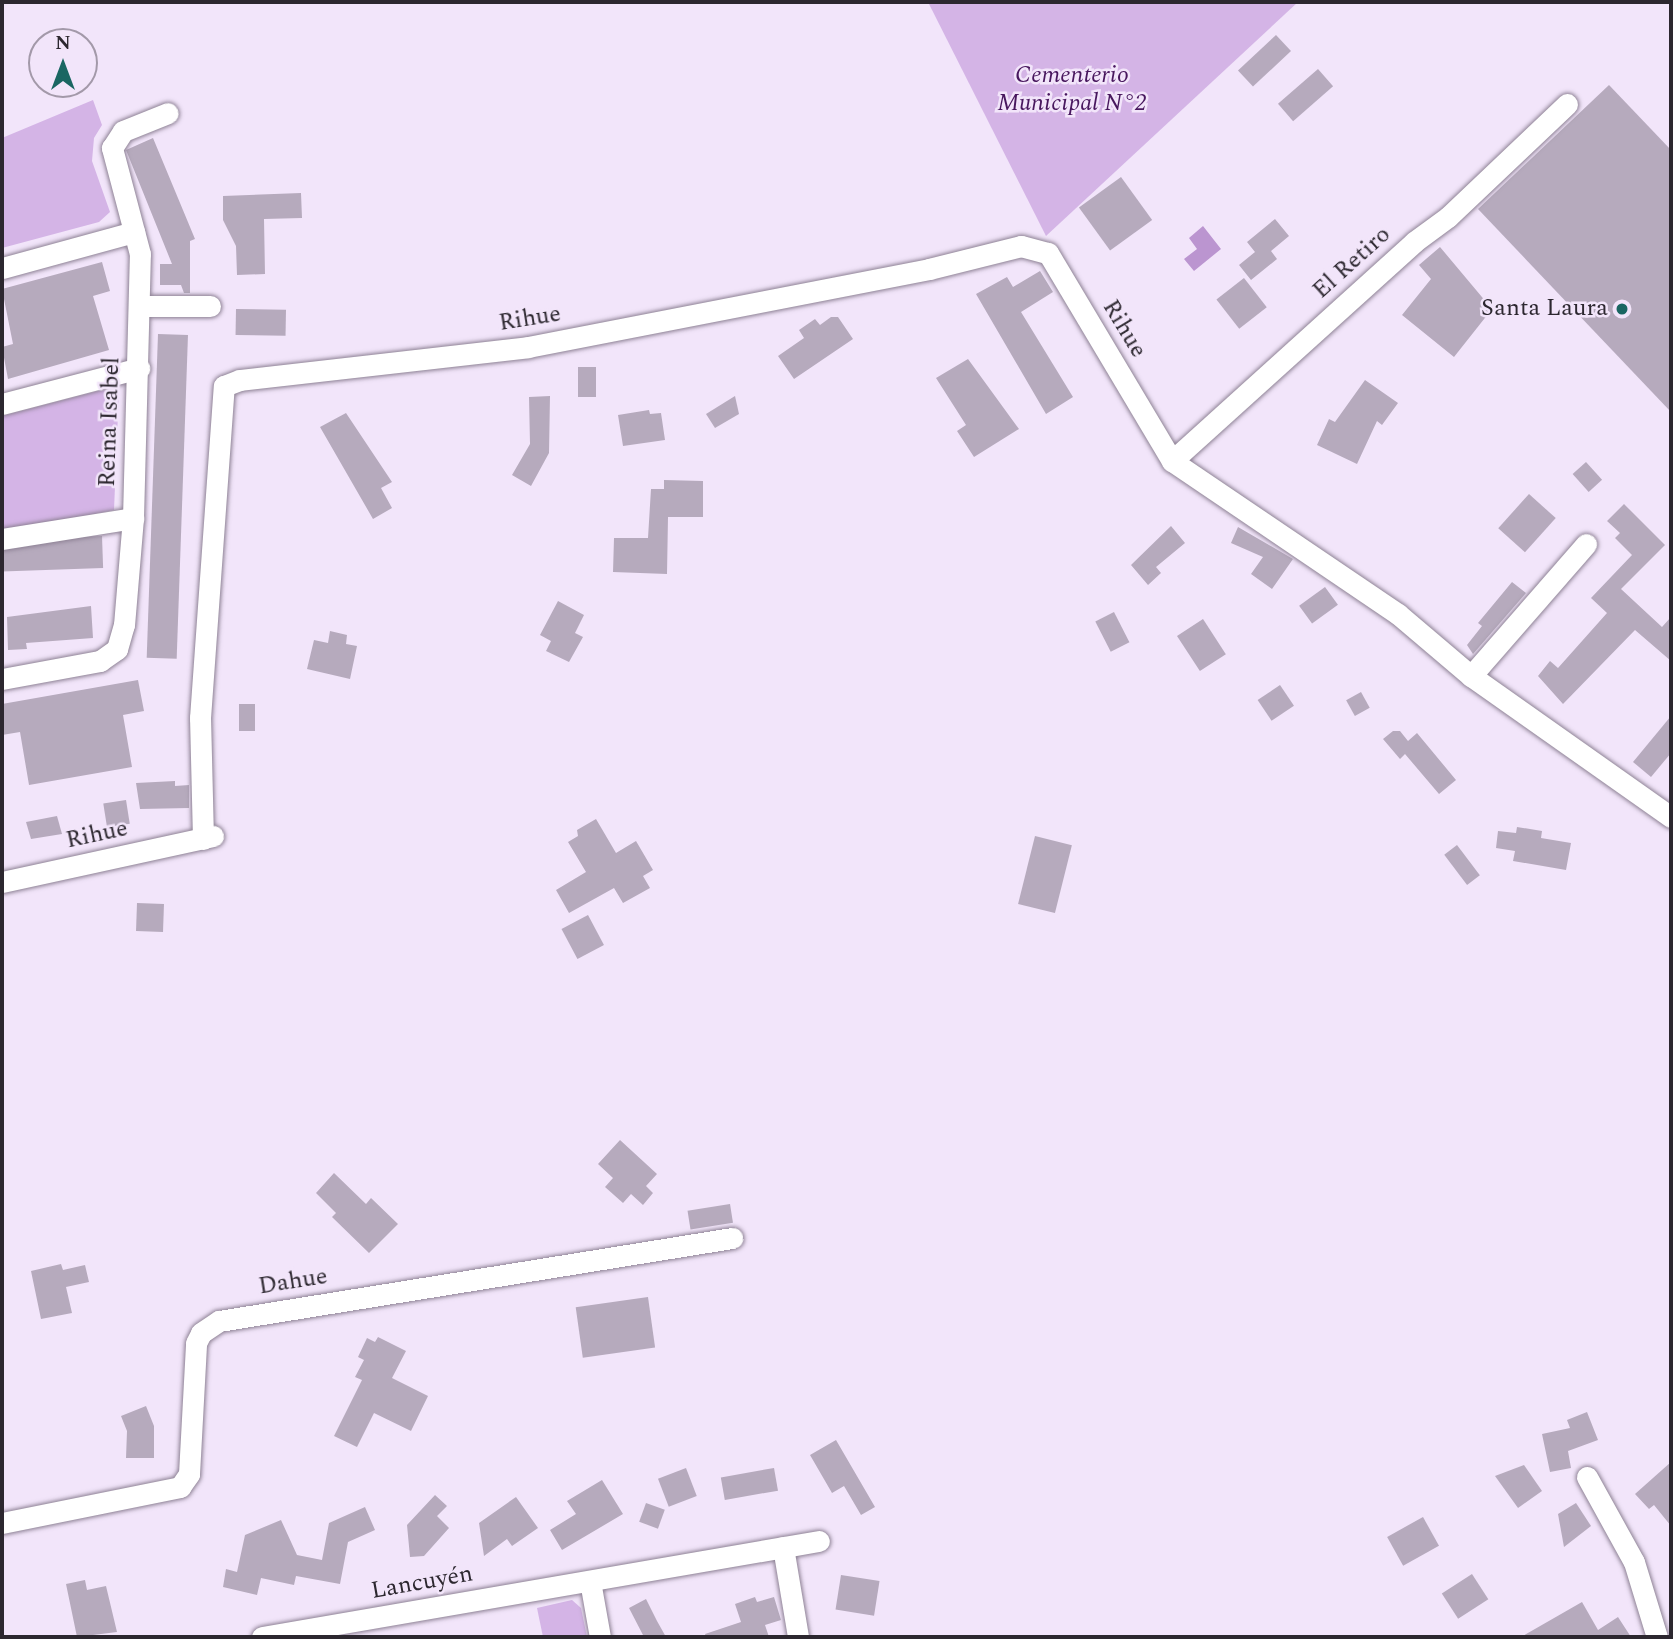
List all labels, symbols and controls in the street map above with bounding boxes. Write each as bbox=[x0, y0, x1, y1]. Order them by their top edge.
north arrow bbox=[28, 28, 98, 98]
text: N bbox=[55, 29, 71, 58]
park label: Cementerio Municipal N°2 bbox=[997, 62, 1147, 118]
street label: El Retiro bbox=[1307, 221, 1397, 305]
street label: Rihue bbox=[1096, 295, 1152, 363]
place label: Santa Laura bbox=[1481, 295, 1608, 323]
street label: Rihue bbox=[497, 300, 563, 338]
marker: Santa Laura bbox=[1614, 301, 1630, 317]
street label: Reina Isabel bbox=[93, 356, 127, 488]
street label: Rihue bbox=[63, 814, 131, 856]
street label: Dahue bbox=[257, 1262, 329, 1302]
street label: Lancuyén bbox=[369, 1560, 475, 1606]

